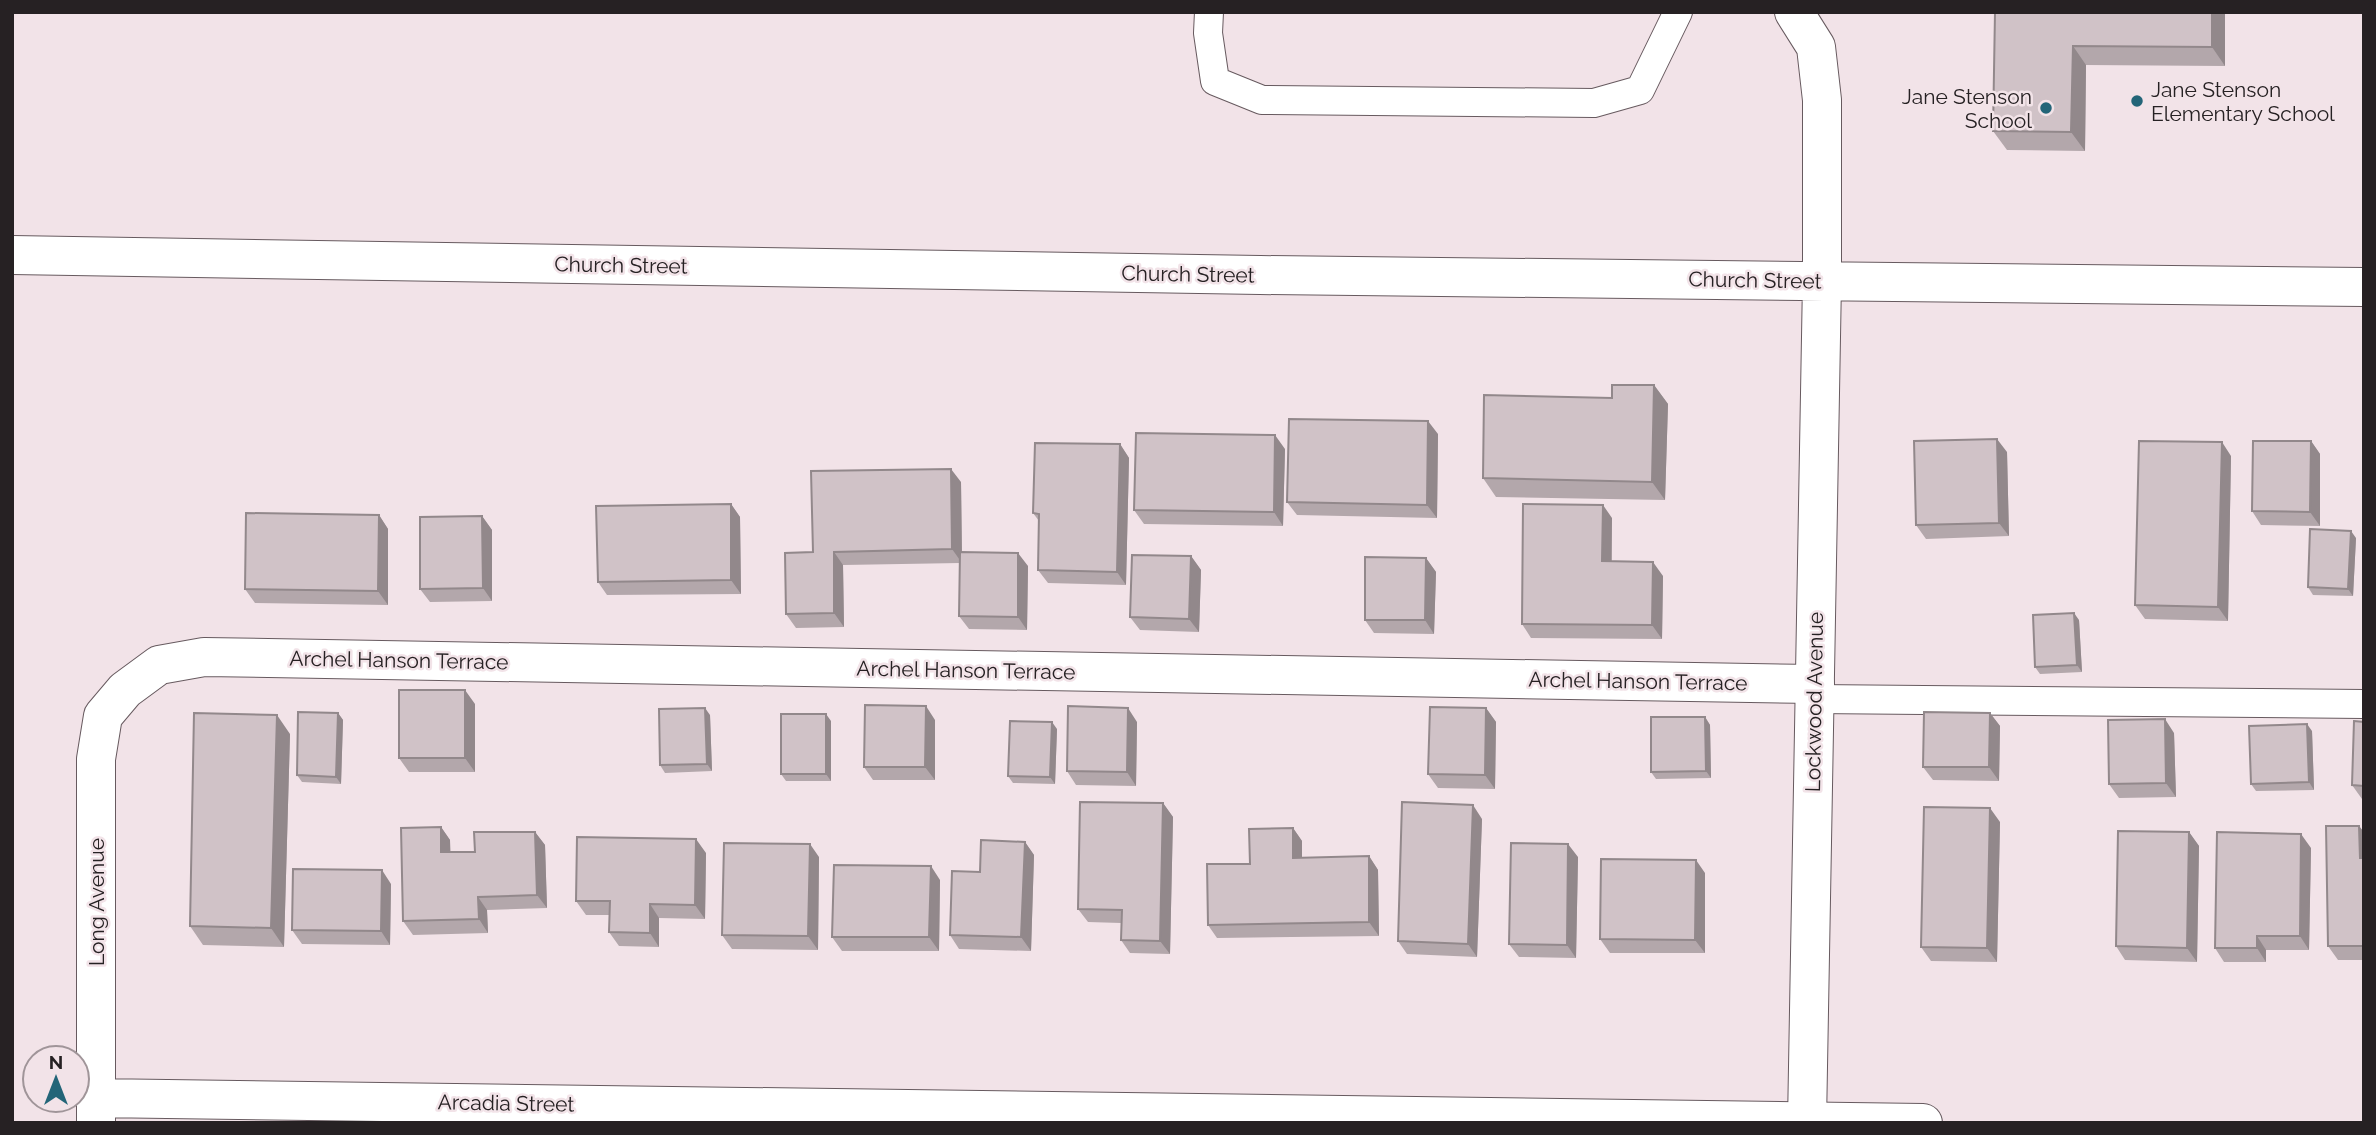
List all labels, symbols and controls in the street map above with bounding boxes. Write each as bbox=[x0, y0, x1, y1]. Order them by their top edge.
place label: Jane Stenson Elementary School bbox=[2151, 77, 2335, 126]
place label: Jane Stenson School bbox=[1902, 84, 2032, 133]
marker: Jane Stenson Elementary School bbox=[2129, 93, 2145, 109]
marker: Jane Stenson School bbox=[2038, 100, 2054, 116]
street label: Church Street bbox=[554, 251, 688, 279]
street label: Church Street bbox=[1121, 260, 1255, 288]
street label: Church Street bbox=[1688, 266, 1822, 294]
street label: Lockwood Avenue bbox=[1800, 612, 1828, 792]
street label: Archel Hanson Terrace bbox=[289, 646, 509, 674]
street label: Archel Hanson Terrace bbox=[856, 656, 1076, 684]
street label: Archel Hanson Terrace bbox=[1528, 667, 1748, 695]
street label: Long Avenue bbox=[84, 838, 109, 966]
north arrow bbox=[21, 1044, 91, 1114]
text: N bbox=[49, 1051, 63, 1073]
street label: Arcadia Street bbox=[437, 1089, 575, 1117]

